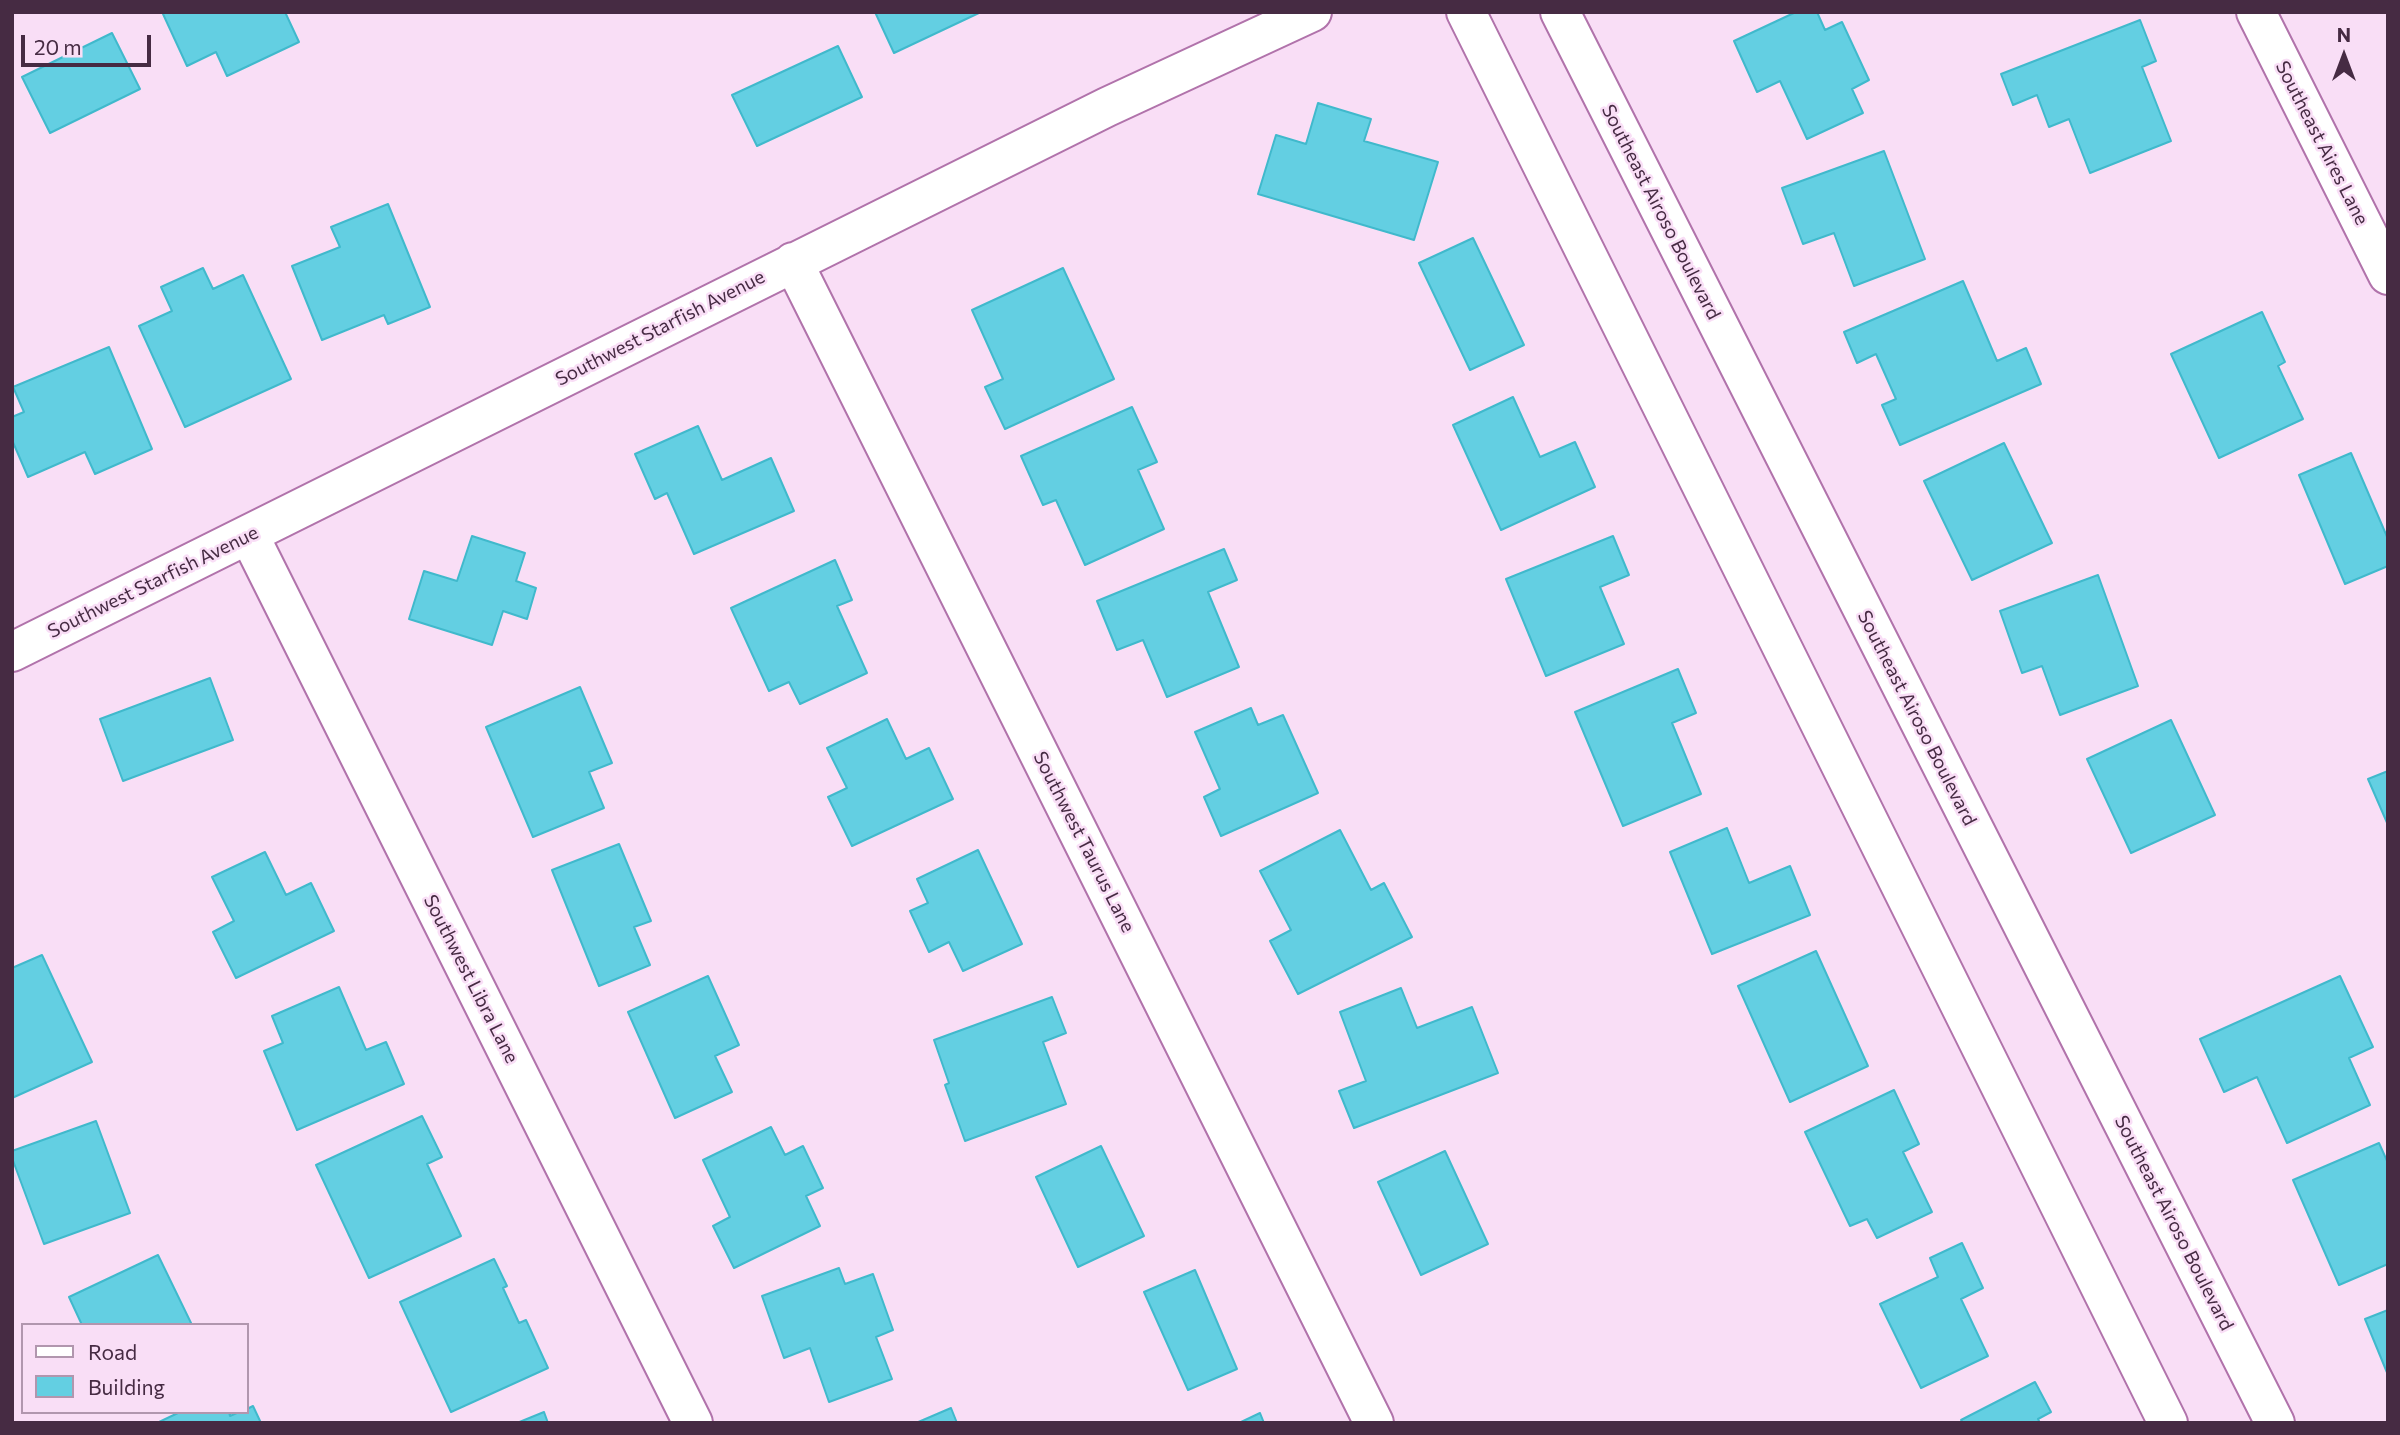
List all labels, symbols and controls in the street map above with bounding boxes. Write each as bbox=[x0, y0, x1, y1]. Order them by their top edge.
scale bar bbox=[24, 21, 154, 65]
north arrow bbox=[2309, 21, 2379, 91]
text: N bbox=[2337, 23, 2351, 46]
text: 20 m bbox=[34, 34, 82, 59]
street label: Southeast Aires Lane bbox=[2271, 57, 2373, 229]
street label: Southeast Airoso Boulevard bbox=[1597, 101, 1725, 323]
street label: Southwest Starfish Avenue bbox=[552, 265, 768, 391]
street label: Southwest Starfish Avenue bbox=[44, 521, 262, 643]
street label: Southeast Airoso Boulevard bbox=[1853, 607, 1981, 829]
street label: Southwest Taurus Lane bbox=[1028, 748, 1140, 936]
street label: Southwest Libra Lane bbox=[419, 891, 523, 1067]
street label: Southeast Airoso Boulevard bbox=[2110, 1112, 2238, 1334]
legend bbox=[21, 1323, 248, 1414]
text: Road bbox=[88, 1339, 137, 1364]
text: Building bbox=[88, 1374, 165, 1399]

